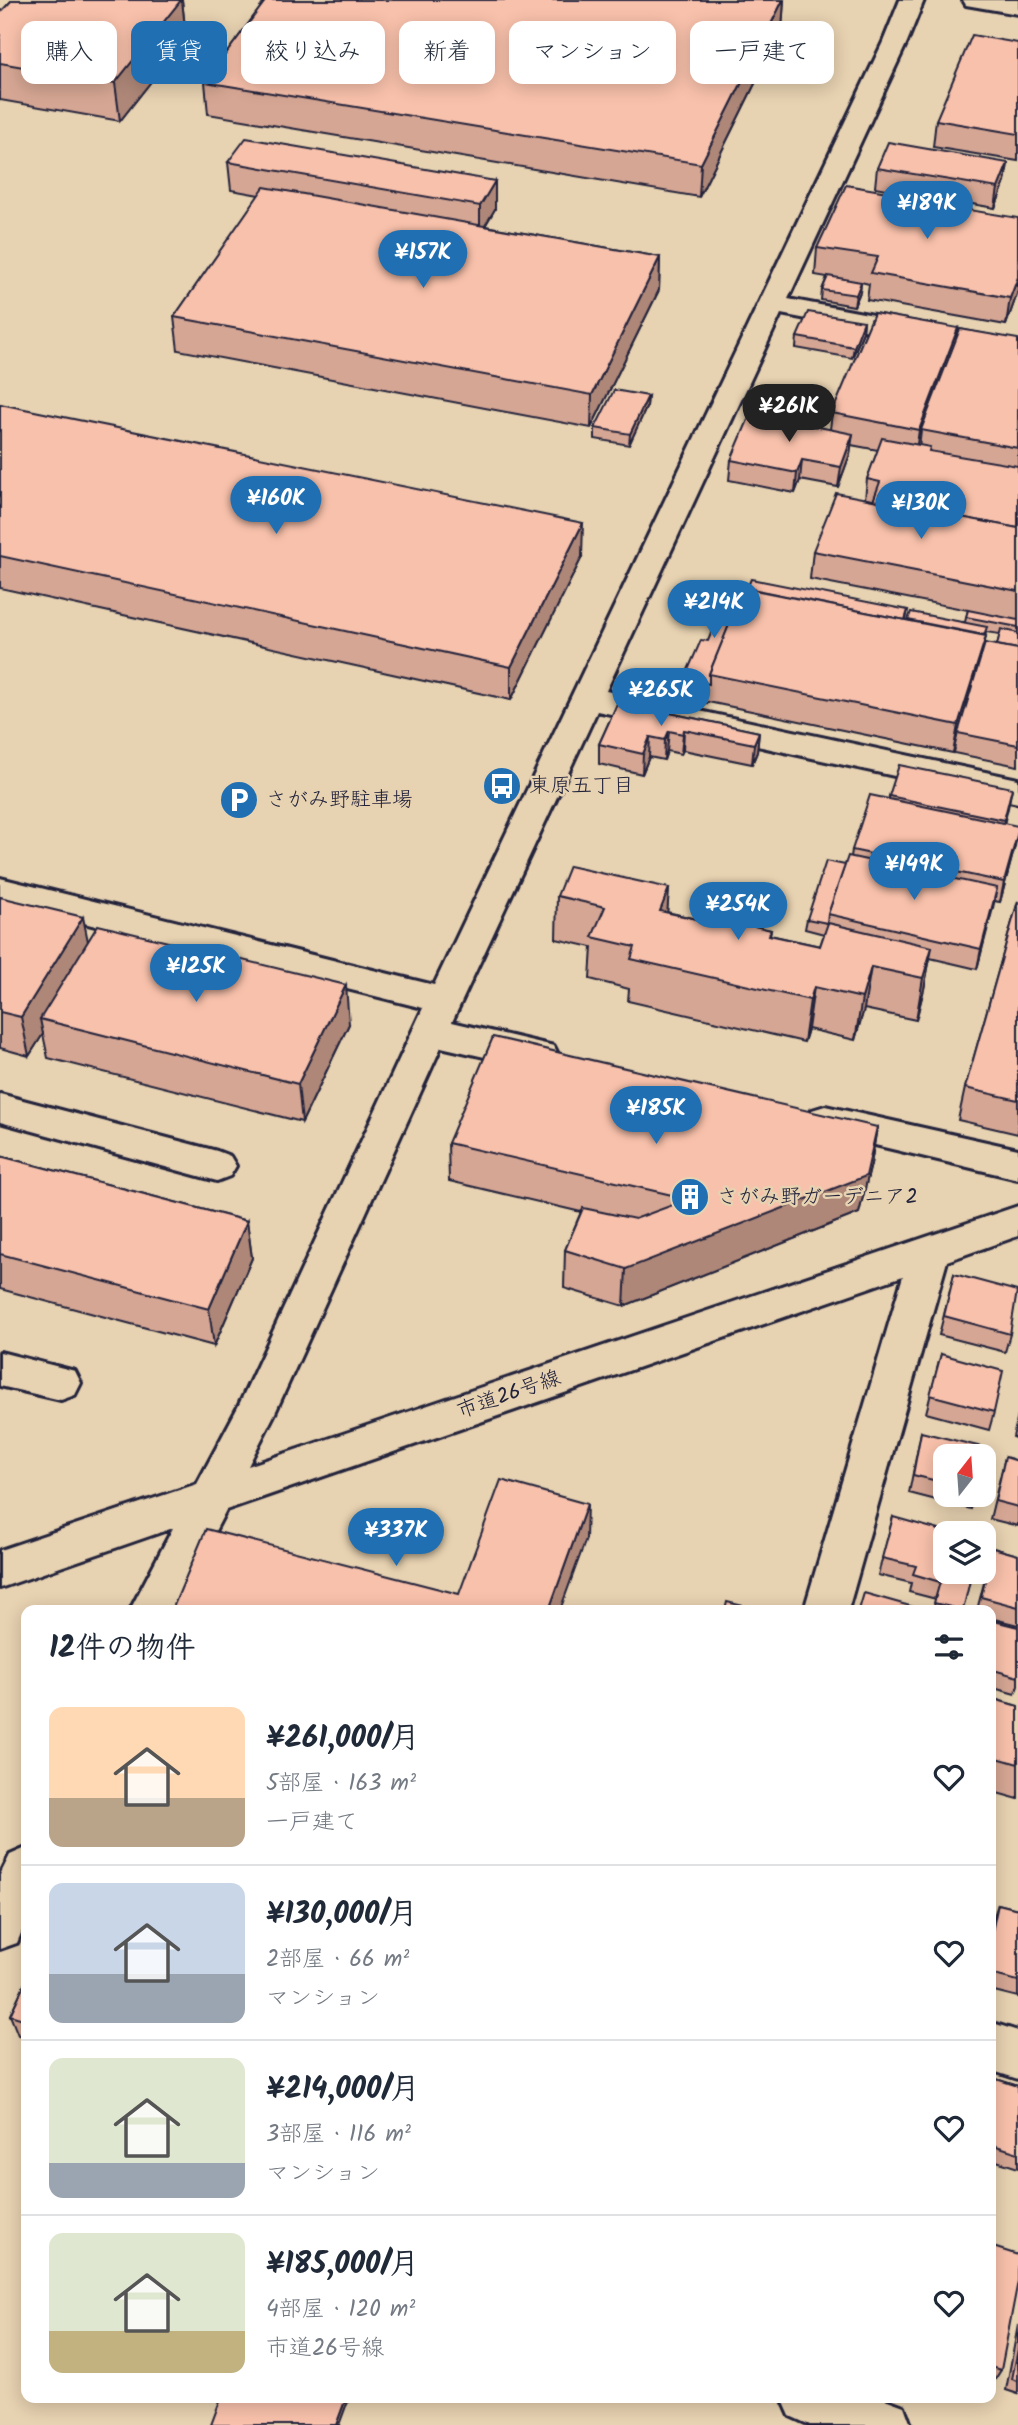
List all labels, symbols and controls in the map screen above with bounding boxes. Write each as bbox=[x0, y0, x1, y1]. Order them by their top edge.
chip: 購入 bbox=[21, 21, 117, 84]
chip: 賃貸 bbox=[131, 21, 227, 84]
chip: 絞り込み bbox=[241, 21, 385, 84]
chip: 新着 bbox=[399, 21, 495, 84]
chip: マンション bbox=[509, 21, 676, 84]
chip: 一戸建て bbox=[690, 21, 834, 84]
pin: ¥189K bbox=[878, 182, 976, 241]
text: ¥189K bbox=[897, 186, 957, 222]
pin: ¥157K bbox=[374, 230, 472, 290]
text: ¥157K bbox=[394, 235, 452, 271]
pin: ¥261K bbox=[740, 384, 838, 444]
text: ¥261K bbox=[759, 389, 819, 425]
pin: ¥160K bbox=[227, 476, 325, 536]
text: ¥160K bbox=[246, 481, 306, 517]
pin: ¥130K bbox=[872, 482, 970, 541]
text: ¥130K bbox=[891, 486, 951, 522]
pin: ¥214K bbox=[665, 580, 763, 640]
text: ¥214K bbox=[684, 585, 744, 621]
pin: ¥265K bbox=[612, 668, 710, 728]
text: ¥265K bbox=[628, 673, 694, 709]
bus stop icon: 東原五丁目 bbox=[481, 765, 523, 807]
place label: 東原五丁目 bbox=[529, 770, 634, 803]
parking icon: さがみ野駐車場 bbox=[218, 779, 260, 821]
place label: さがみ野駐車場 bbox=[266, 784, 413, 817]
pin: ¥149K bbox=[865, 842, 963, 902]
text: ¥149K bbox=[884, 847, 944, 883]
pin: ¥254K bbox=[689, 883, 787, 942]
text: ¥254K bbox=[705, 887, 771, 923]
pin: ¥125K bbox=[147, 944, 245, 1004]
text: ¥125K bbox=[166, 949, 226, 985]
pin: ¥185K bbox=[607, 1086, 705, 1146]
text: ¥185K bbox=[626, 1091, 686, 1127]
building icon: さがみ野ガーデニア2 bbox=[669, 1176, 711, 1218]
place label: さがみ野ガーデニア2 bbox=[717, 1181, 918, 1214]
street label: 市道26号線 bbox=[453, 1362, 565, 1428]
north arrow bbox=[933, 1444, 996, 1507]
map controls bbox=[933, 1444, 996, 1584]
pin: ¥337K bbox=[347, 1508, 445, 1568]
text: ¥337K bbox=[364, 1513, 428, 1549]
button: layers bbox=[933, 1521, 996, 1584]
text: 12件の物件 bbox=[49, 1625, 196, 1673]
icon: filters bbox=[930, 1628, 968, 1666]
text: ¥261,000/月 bbox=[266, 1715, 420, 1763]
icon: home bbox=[105, 1735, 189, 1819]
icon: heart bbox=[930, 1758, 968, 1796]
text: 5部屋 · 163 m² bbox=[266, 1766, 416, 1802]
text: 一戸建て bbox=[266, 1805, 358, 1841]
text: ¥130,000/月 bbox=[266, 1891, 418, 1939]
icon: home bbox=[105, 1911, 189, 1995]
icon: heart bbox=[930, 1934, 968, 1972]
text: 2部屋 · 66 m² bbox=[266, 1942, 409, 1978]
text: マンション bbox=[266, 1981, 380, 2017]
text: ¥214,000/月 bbox=[266, 2066, 420, 2114]
icon: home bbox=[105, 2086, 189, 2170]
icon: heart bbox=[930, 2109, 968, 2147]
text: 3部屋 · 116 m² bbox=[266, 2117, 411, 2153]
text: マンション bbox=[266, 2156, 380, 2192]
text: ¥185,000/月 bbox=[266, 2241, 419, 2289]
icon: home bbox=[105, 2261, 189, 2345]
icon: heart bbox=[930, 2284, 968, 2322]
text: 4部屋 · 120 m² bbox=[266, 2292, 415, 2328]
text: 市道26号線 bbox=[266, 2331, 384, 2367]

